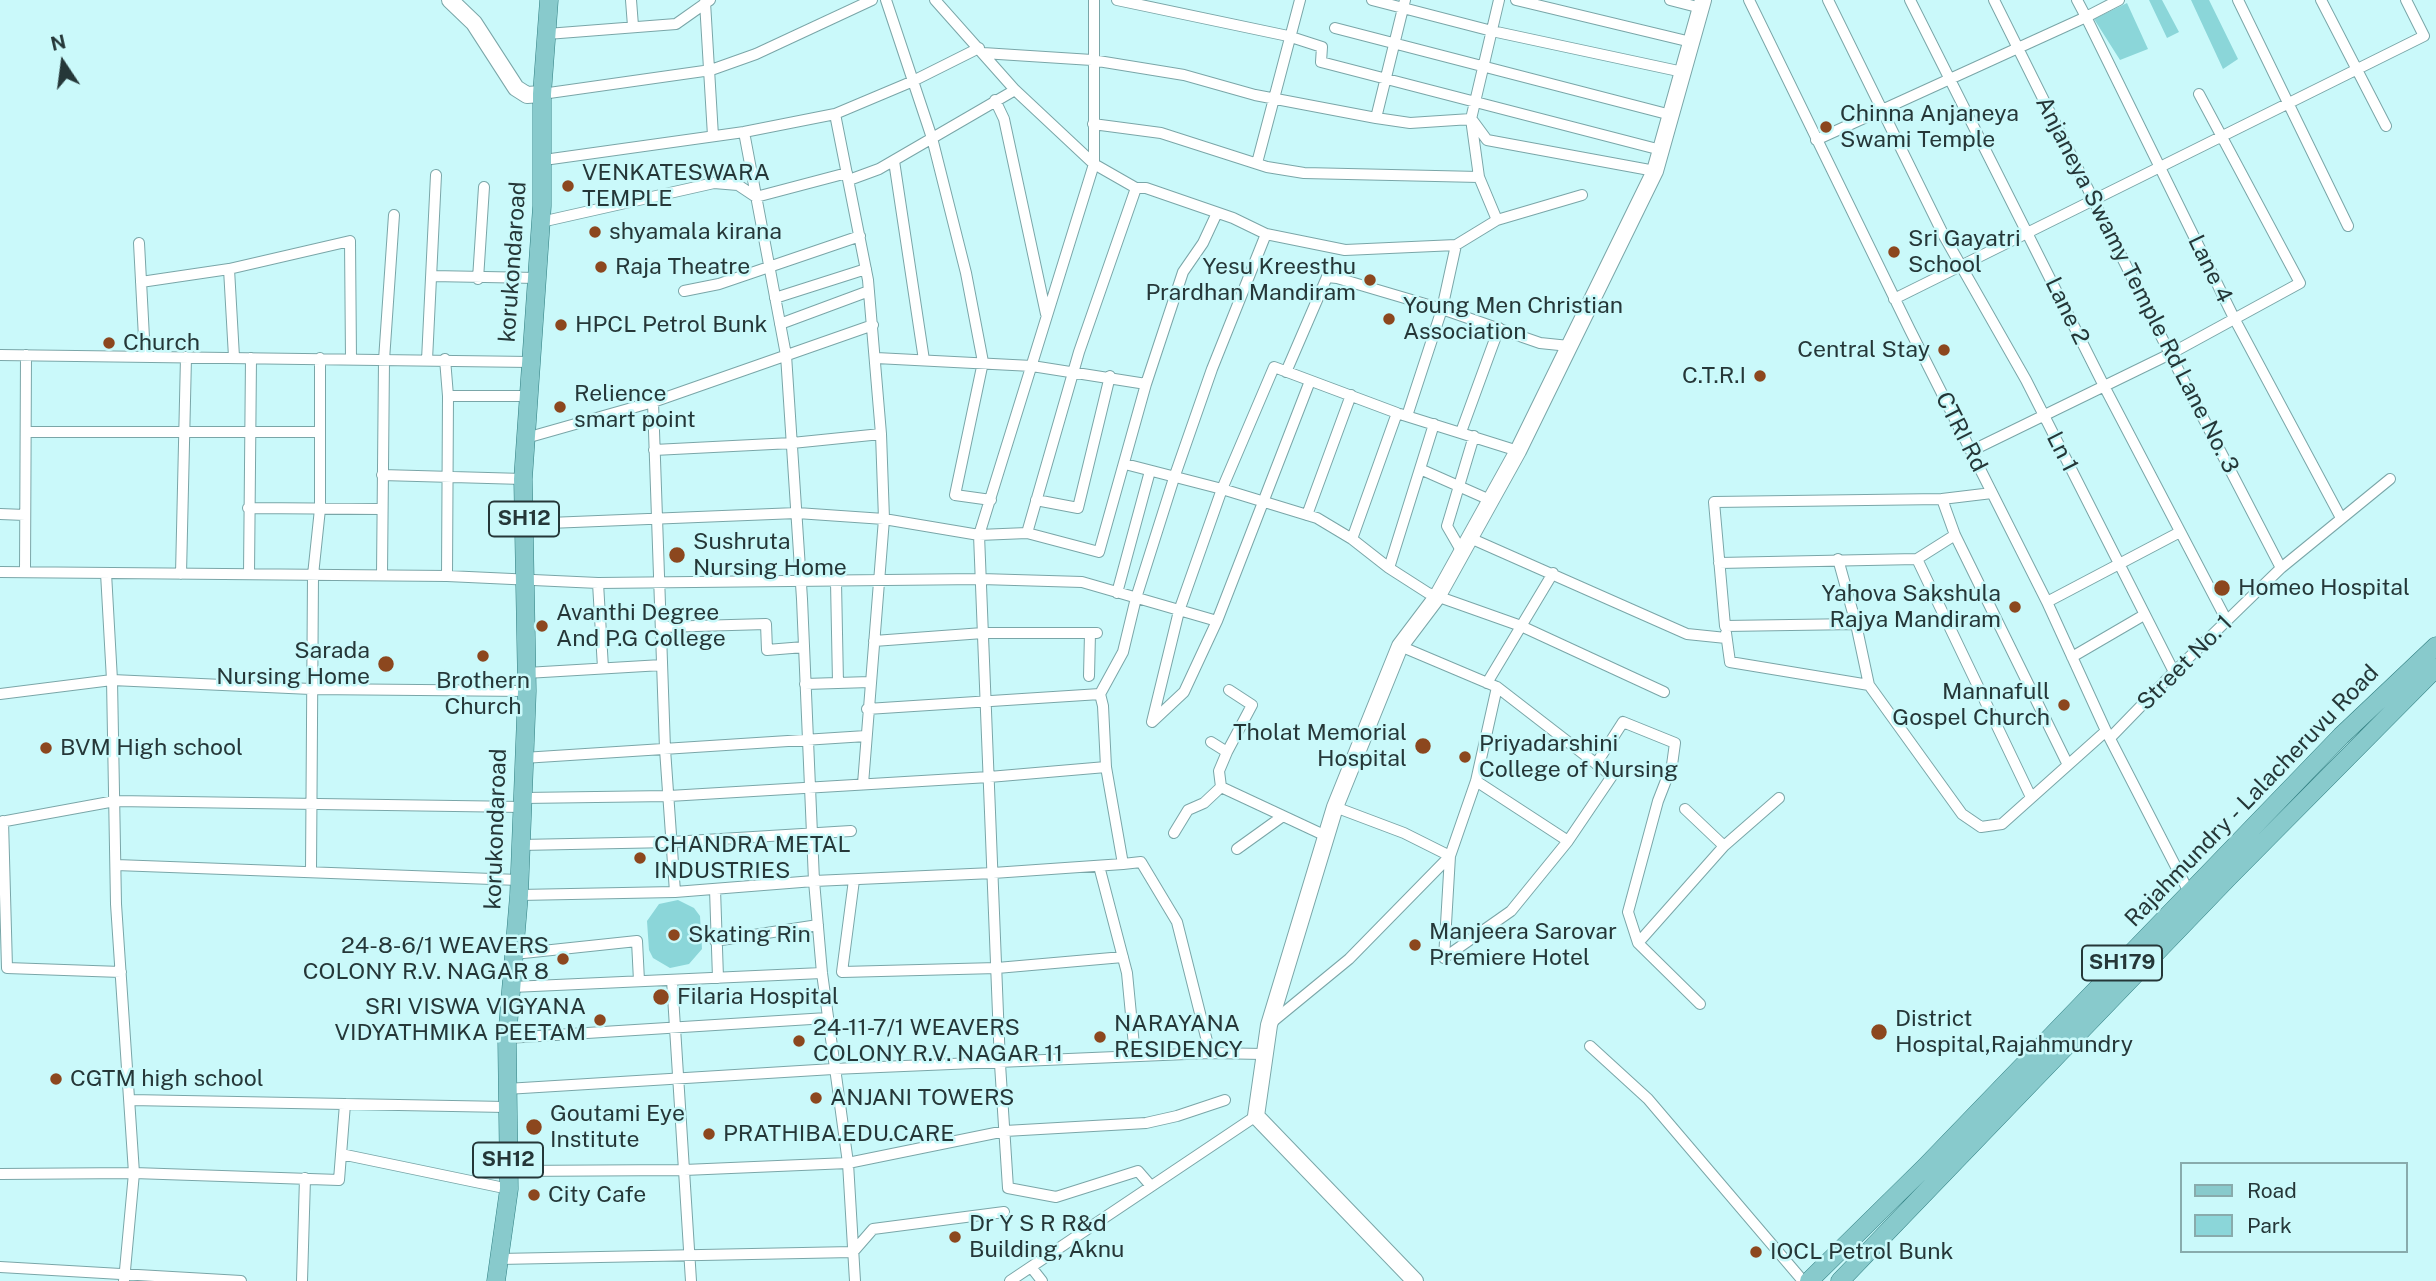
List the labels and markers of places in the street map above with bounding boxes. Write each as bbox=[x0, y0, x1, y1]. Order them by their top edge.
place label: Chinna Anjaneya Swami Temple bbox=[1840, 100, 2019, 154]
marker: Chinna Anjaneya Swami Temple bbox=[1818, 119, 1834, 135]
place label: VENKATESWARA TEMPLE bbox=[582, 159, 770, 213]
marker: VENKATESWARA TEMPLE bbox=[560, 178, 576, 194]
place label: shyamala kirana bbox=[609, 218, 782, 246]
marker: shyamala kirana bbox=[587, 224, 603, 240]
place label: Sri Gayatri School bbox=[1908, 225, 2021, 279]
marker: Sri Gayatri School bbox=[1886, 244, 1902, 260]
place label: Raja Theatre bbox=[615, 253, 750, 281]
place label: Yesu Kreesthu Prardhan Mandiram bbox=[1145, 253, 1356, 307]
marker: Raja Theatre bbox=[593, 259, 609, 275]
marker: Yesu Kreesthu Prardhan Mandiram bbox=[1362, 272, 1378, 288]
place label: Young Men Christian Association bbox=[1403, 292, 1623, 346]
place label: HPCL Petrol Bunk bbox=[575, 311, 767, 339]
marker: Young Men Christian Association bbox=[1381, 311, 1397, 327]
marker: HPCL Petrol Bunk bbox=[553, 317, 569, 333]
place label: Church bbox=[123, 329, 200, 357]
marker: Church bbox=[101, 335, 117, 351]
place label: Central Stay bbox=[1797, 336, 1930, 364]
marker: Central Stay bbox=[1936, 342, 1952, 358]
place label: C.T.R.I bbox=[1682, 362, 1746, 390]
marker: C.T.R.I bbox=[1752, 368, 1768, 384]
place label: Relience smart point bbox=[574, 380, 696, 434]
marker: Relience smart point bbox=[552, 399, 568, 415]
place label: Sushruta Nursing Home bbox=[693, 528, 847, 582]
marker: Sushruta Nursing Home bbox=[667, 545, 687, 565]
place label: Homeo Hospital bbox=[2238, 574, 2410, 602]
marker: Homeo Hospital bbox=[2212, 578, 2232, 598]
place label: Yahova Sakshula Rajya Mandiram bbox=[1821, 580, 2001, 634]
place label: Avanthi Degree And P.G College bbox=[556, 599, 726, 653]
marker: Yahova Sakshula Rajya Mandiram bbox=[2007, 599, 2023, 615]
marker: Avanthi Degree And P.G College bbox=[534, 618, 550, 634]
place label: Sarada Nursing Home bbox=[216, 637, 370, 691]
marker: Brothern Church bbox=[475, 648, 491, 664]
marker: Sarada Nursing Home bbox=[376, 654, 396, 674]
place label: Brothern Church bbox=[436, 667, 530, 721]
place label: Mannafull Gospel Church bbox=[1892, 678, 2050, 732]
marker: Mannafull Gospel Church bbox=[2056, 697, 2072, 713]
place label: Tholat Memorial Hospital bbox=[1233, 719, 1407, 773]
place label: Priyadarshini College of Nursing bbox=[1479, 730, 1678, 784]
place label: BVM High school bbox=[60, 734, 243, 762]
marker: Tholat Memorial Hospital bbox=[1413, 736, 1433, 756]
marker: BVM High school bbox=[38, 740, 54, 756]
marker: Priyadarshini College of Nursing bbox=[1457, 749, 1473, 765]
place label: CHANDRA METAL INDUSTRIES bbox=[654, 831, 851, 885]
marker: CHANDRA METAL INDUSTRIES bbox=[632, 850, 648, 866]
place label: Manjeera Sarovar Premiere Hotel bbox=[1429, 918, 1617, 972]
place label: Skating Rin bbox=[688, 921, 811, 949]
marker: Skating Rin bbox=[666, 927, 682, 943]
place label: 24-8-6/1 WEAVERS COLONY R.V. NAGAR 8 bbox=[303, 932, 549, 986]
marker: Manjeera Sarovar Premiere Hotel bbox=[1407, 937, 1423, 953]
marker: 24-8-6/1 WEAVERS COLONY R.V. NAGAR 8 bbox=[555, 951, 571, 967]
place label: Filaria Hospital bbox=[677, 983, 839, 1011]
marker: Filaria Hospital bbox=[651, 987, 671, 1007]
place label: SRI VISWA VIGYANA VIDYATHMIKA PEETAM bbox=[335, 993, 586, 1047]
place label: District Hospital,Rajahmundry bbox=[1895, 1005, 2133, 1059]
place label: NARAYANA RESIDENCY bbox=[1114, 1010, 1243, 1064]
marker: SRI VISWA VIGYANA VIDYATHMIKA PEETAM bbox=[592, 1012, 608, 1028]
place label: 24-11-7/1 WEAVERS COLONY R.V. NAGAR 11 bbox=[813, 1014, 1063, 1068]
marker: District Hospital,Rajahmundry bbox=[1869, 1022, 1889, 1042]
marker: NARAYANA RESIDENCY bbox=[1092, 1029, 1108, 1045]
marker: 24-11-7/1 WEAVERS COLONY R.V. NAGAR 11 bbox=[791, 1033, 807, 1049]
place label: CGTM high school bbox=[70, 1065, 264, 1093]
marker: CGTM high school bbox=[48, 1071, 64, 1087]
place label: ANJANI TOWERS bbox=[830, 1084, 1014, 1112]
marker: ANJANI TOWERS bbox=[808, 1090, 824, 1106]
place label: Goutami Eye Institute bbox=[550, 1100, 685, 1154]
marker: Goutami Eye Institute bbox=[524, 1117, 544, 1137]
place label: PRATHIBA.EDU.CARE bbox=[723, 1120, 955, 1148]
marker: PRATHIBA.EDU.CARE bbox=[701, 1126, 717, 1142]
place label: City Cafe bbox=[548, 1181, 646, 1209]
marker: City Cafe bbox=[526, 1187, 542, 1203]
place label: Dr Y S R R&d Building, Aknu bbox=[969, 1210, 1124, 1264]
marker: Dr Y S R R&d Building, Aknu bbox=[947, 1229, 963, 1245]
place label: IOCL Petrol Bunk bbox=[1770, 1238, 1953, 1266]
marker: IOCL Petrol Bunk bbox=[1748, 1244, 1764, 1260]

